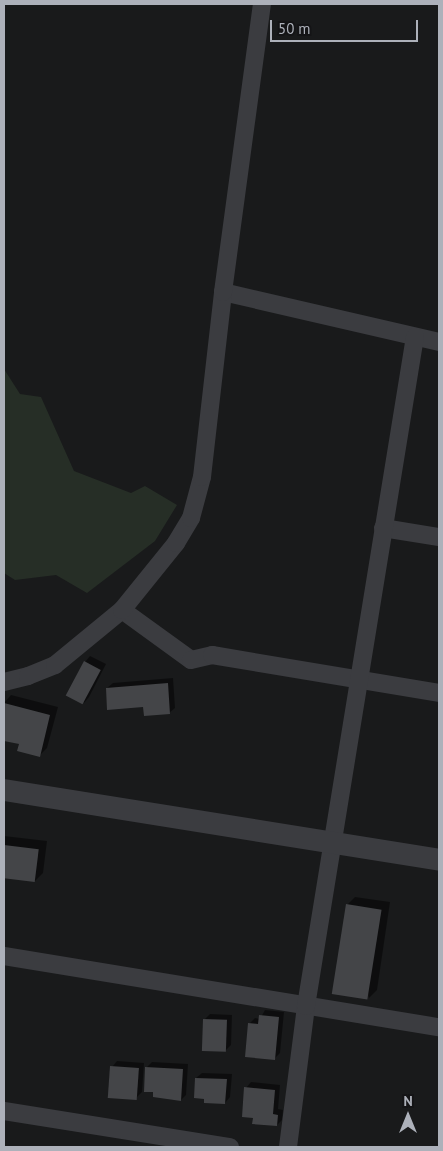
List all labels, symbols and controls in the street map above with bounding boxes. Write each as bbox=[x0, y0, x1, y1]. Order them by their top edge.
scale bar bbox=[273, 10, 420, 42]
text: 50 m bbox=[278, 19, 311, 38]
north arrow bbox=[383, 1091, 433, 1141]
text: N bbox=[403, 1092, 413, 1110]

